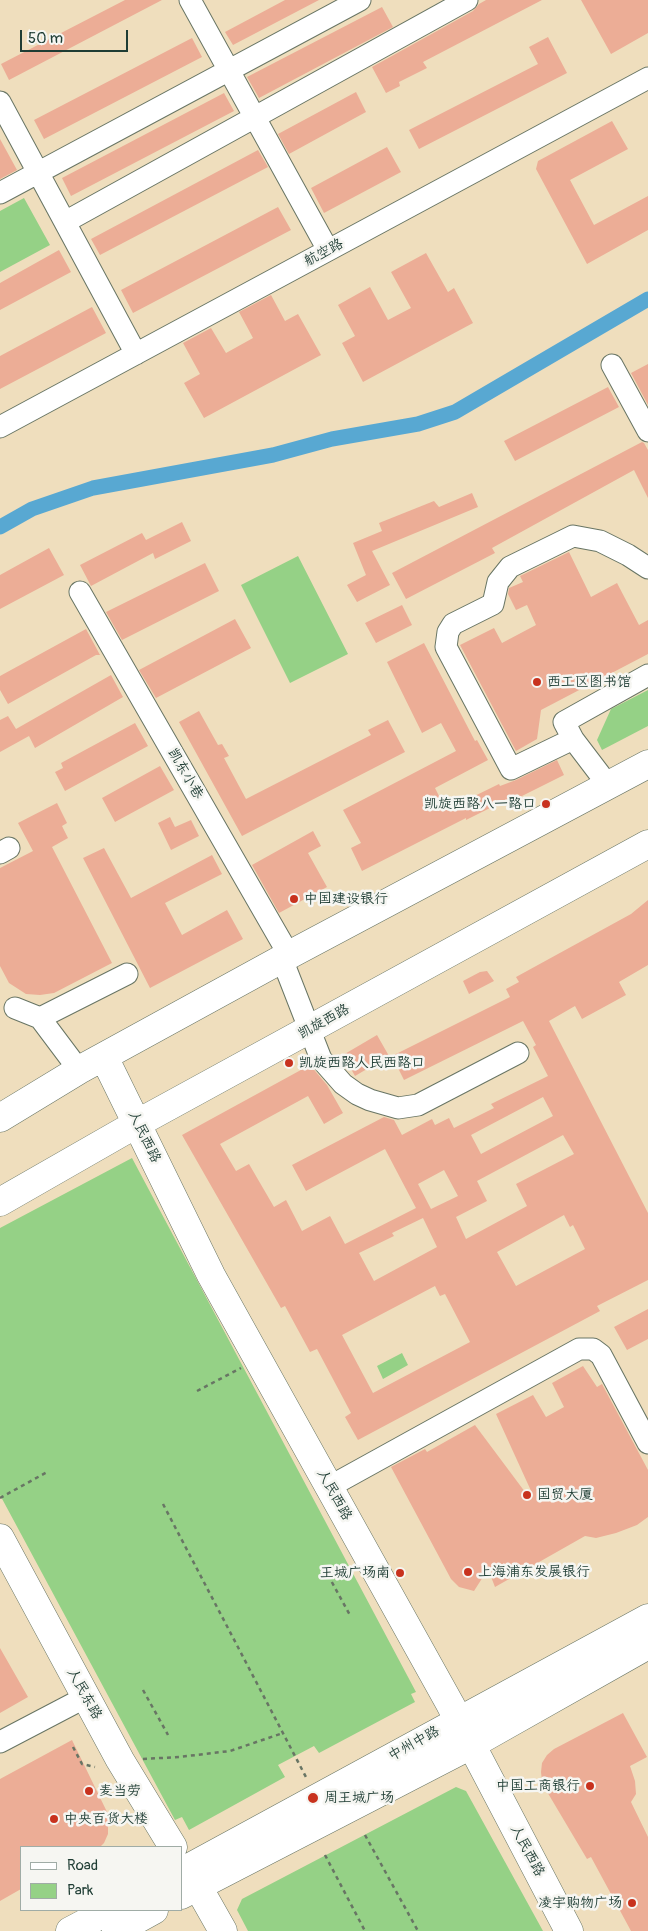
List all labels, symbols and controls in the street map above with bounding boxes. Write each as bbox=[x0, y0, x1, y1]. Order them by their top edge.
scale bar bbox=[22, 20, 130, 52]
text: 50 m bbox=[28, 29, 63, 48]
street label: 航空路 bbox=[302, 236, 346, 270]
place label: 西工区图书馆 bbox=[547, 674, 631, 690]
marker: 西工区图书馆 bbox=[531, 676, 543, 688]
street label: 凯东小巷 bbox=[164, 746, 206, 802]
place label: 凯旋西路八一路口 bbox=[424, 796, 536, 812]
marker: 凯旋西路八一路口 bbox=[540, 798, 552, 810]
place label: 中国建设银行 bbox=[304, 891, 388, 907]
marker: 中国建设银行 bbox=[288, 893, 300, 905]
street label: 凯旋西路 bbox=[295, 1001, 353, 1043]
place label: 凯旋西路人民西路口 bbox=[299, 1055, 425, 1071]
marker: 凯旋西路人民西路口 bbox=[283, 1057, 295, 1069]
street label: 人民西路 bbox=[124, 1108, 164, 1166]
street label: 人民西路 bbox=[313, 1466, 355, 1524]
place label: 国贸大厦 bbox=[537, 1487, 593, 1503]
marker: 国贸大厦 bbox=[521, 1489, 533, 1501]
place label: 上海浦东发展银行 bbox=[478, 1564, 590, 1580]
place label: 王城广场南 bbox=[320, 1565, 390, 1581]
marker: 上海浦东发展银行 bbox=[462, 1566, 474, 1578]
marker: 王城广场南 bbox=[394, 1567, 406, 1579]
street label: 人民东路 bbox=[63, 1665, 105, 1723]
street label: 中州中路 bbox=[385, 1723, 443, 1765]
place label: 中国工商银行 bbox=[496, 1778, 580, 1794]
marker: 中国工商银行 bbox=[584, 1780, 596, 1792]
place label: 麦当劳 bbox=[99, 1783, 141, 1799]
marker: 麦当劳 bbox=[83, 1785, 95, 1797]
place label: 周王城广场 bbox=[324, 1790, 394, 1806]
marker: 周王城广场 bbox=[306, 1791, 320, 1805]
place label: 中央百货大楼 bbox=[64, 1811, 148, 1827]
marker: 中央百货大楼 bbox=[48, 1813, 60, 1825]
street label: 人民西路 bbox=[506, 1822, 548, 1880]
legend bbox=[20, 1846, 182, 1911]
text: Road bbox=[67, 1856, 98, 1875]
text: Park bbox=[67, 1881, 93, 1900]
place label: 凌宇购物广场 bbox=[538, 1895, 622, 1911]
marker: 凌宇购物广场 bbox=[626, 1897, 638, 1909]

